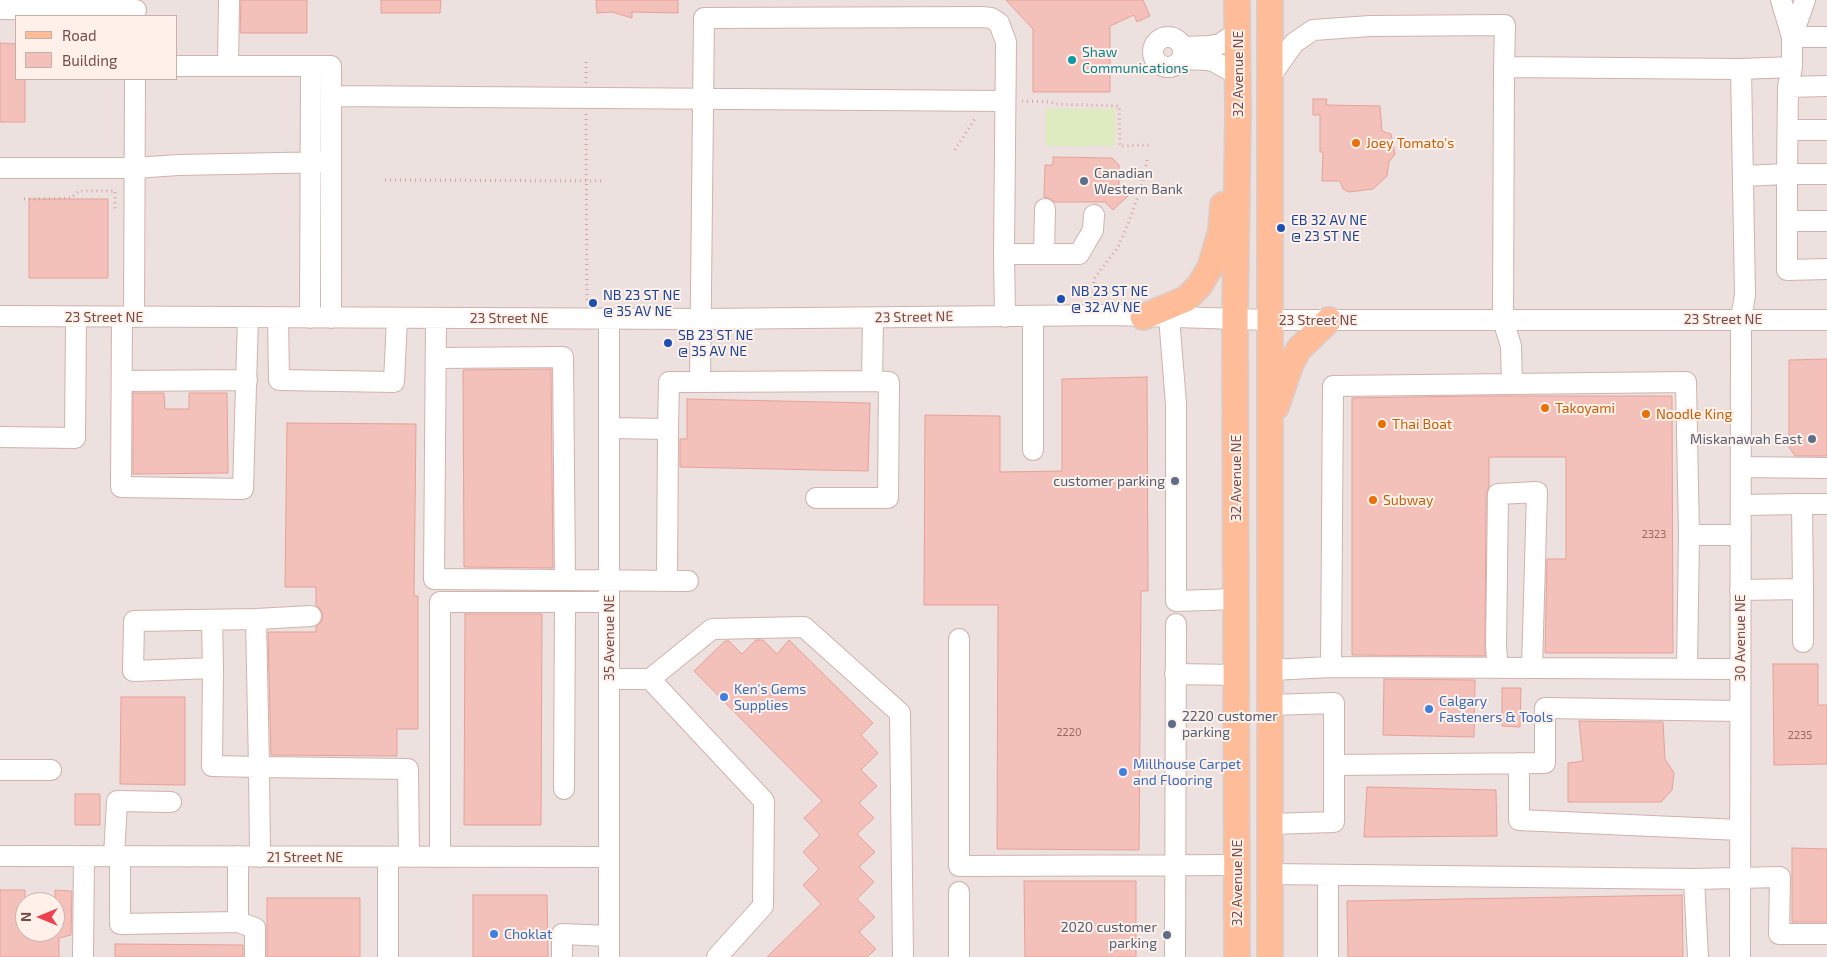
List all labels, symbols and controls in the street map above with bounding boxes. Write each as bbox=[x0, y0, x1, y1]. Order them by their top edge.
legend bbox=[15, 15, 178, 80]
text: Road bbox=[62, 26, 97, 44]
street label: 32 Avenue NE bbox=[1230, 31, 1246, 117]
place label: Shaw Communications bbox=[1082, 44, 1189, 76]
text: Building bbox=[62, 51, 117, 69]
marker: Shaw Communications bbox=[1066, 54, 1078, 66]
place label: Joey Tomato's bbox=[1366, 135, 1454, 151]
marker: Joey Tomato's bbox=[1350, 137, 1362, 149]
place label: Canadian Western Bank bbox=[1094, 165, 1183, 198]
marker: Canadian Western Bank bbox=[1078, 175, 1090, 187]
place label: EB 32 AV NE @ 23 ST NE bbox=[1291, 212, 1367, 244]
marker: EB 32 AV NE @ 23 ST NE bbox=[1275, 222, 1287, 234]
place label: NB 23 ST NE @ 32 AV NE bbox=[1071, 283, 1148, 316]
place label: NB 23 ST NE @ 35 AV NE bbox=[603, 287, 680, 320]
marker: NB 23 ST NE @ 32 AV NE bbox=[1055, 293, 1067, 305]
marker: NB 23 ST NE @ 35 AV NE bbox=[587, 297, 599, 309]
street label: 23 Street NE bbox=[875, 308, 953, 326]
street label: 23 Street NE bbox=[65, 309, 143, 325]
street label: 23 Street NE bbox=[470, 310, 548, 326]
street label: 23 Street NE bbox=[1684, 311, 1762, 327]
street label: 23 Street NE bbox=[1279, 312, 1357, 328]
place label: SB 23 ST NE @ 35 AV NE bbox=[678, 327, 753, 360]
marker: SB 23 ST NE @ 35 AV NE bbox=[662, 337, 674, 349]
place label: Takoyami bbox=[1555, 400, 1615, 416]
marker: Takoyami bbox=[1539, 402, 1551, 414]
place label: Noodle King bbox=[1656, 406, 1732, 422]
marker: Noodle King bbox=[1640, 408, 1652, 420]
place label: Thai Boat bbox=[1392, 416, 1452, 432]
marker: Thai Boat bbox=[1376, 418, 1388, 430]
place label: Miskanawah East bbox=[1690, 431, 1802, 447]
marker: Miskanawah East bbox=[1806, 433, 1818, 445]
street label: 32 Avenue NE bbox=[1228, 435, 1244, 521]
place label: customer parking bbox=[1053, 473, 1165, 489]
marker: customer parking bbox=[1169, 475, 1181, 487]
place label: Subway bbox=[1383, 492, 1433, 508]
marker: Subway bbox=[1367, 494, 1379, 506]
house number: 2323 bbox=[1642, 527, 1666, 541]
street label: 30 Avenue NE bbox=[1732, 594, 1748, 682]
street label: 35 Avenue NE bbox=[601, 595, 617, 681]
place label: Ken's Gems Supplies bbox=[734, 681, 806, 714]
marker: Ken's Gems Supplies bbox=[718, 691, 730, 703]
place label: Calgary Fasteners & Tools bbox=[1439, 693, 1553, 726]
marker: Calgary Fasteners & Tools bbox=[1423, 703, 1435, 715]
place label: 2220 customer parking bbox=[1182, 708, 1278, 740]
marker: 2220 customer parking bbox=[1166, 718, 1178, 730]
house number: 2220 bbox=[1056, 725, 1082, 739]
house number: 2235 bbox=[1788, 728, 1812, 742]
place label: Millhouse Carpet and Flooring bbox=[1133, 756, 1241, 789]
marker: Millhouse Carpet and Flooring bbox=[1117, 766, 1129, 778]
street label: 32 Avenue NE bbox=[1229, 840, 1245, 926]
street label: 21 Street NE bbox=[267, 849, 343, 865]
north arrow bbox=[15, 892, 65, 942]
text: N bbox=[17, 912, 34, 922]
place label: 2020 customer parking bbox=[1061, 919, 1157, 952]
place label: Choklat bbox=[504, 926, 552, 942]
marker: Choklat bbox=[488, 928, 500, 940]
marker: 2020 customer parking bbox=[1161, 929, 1173, 941]

